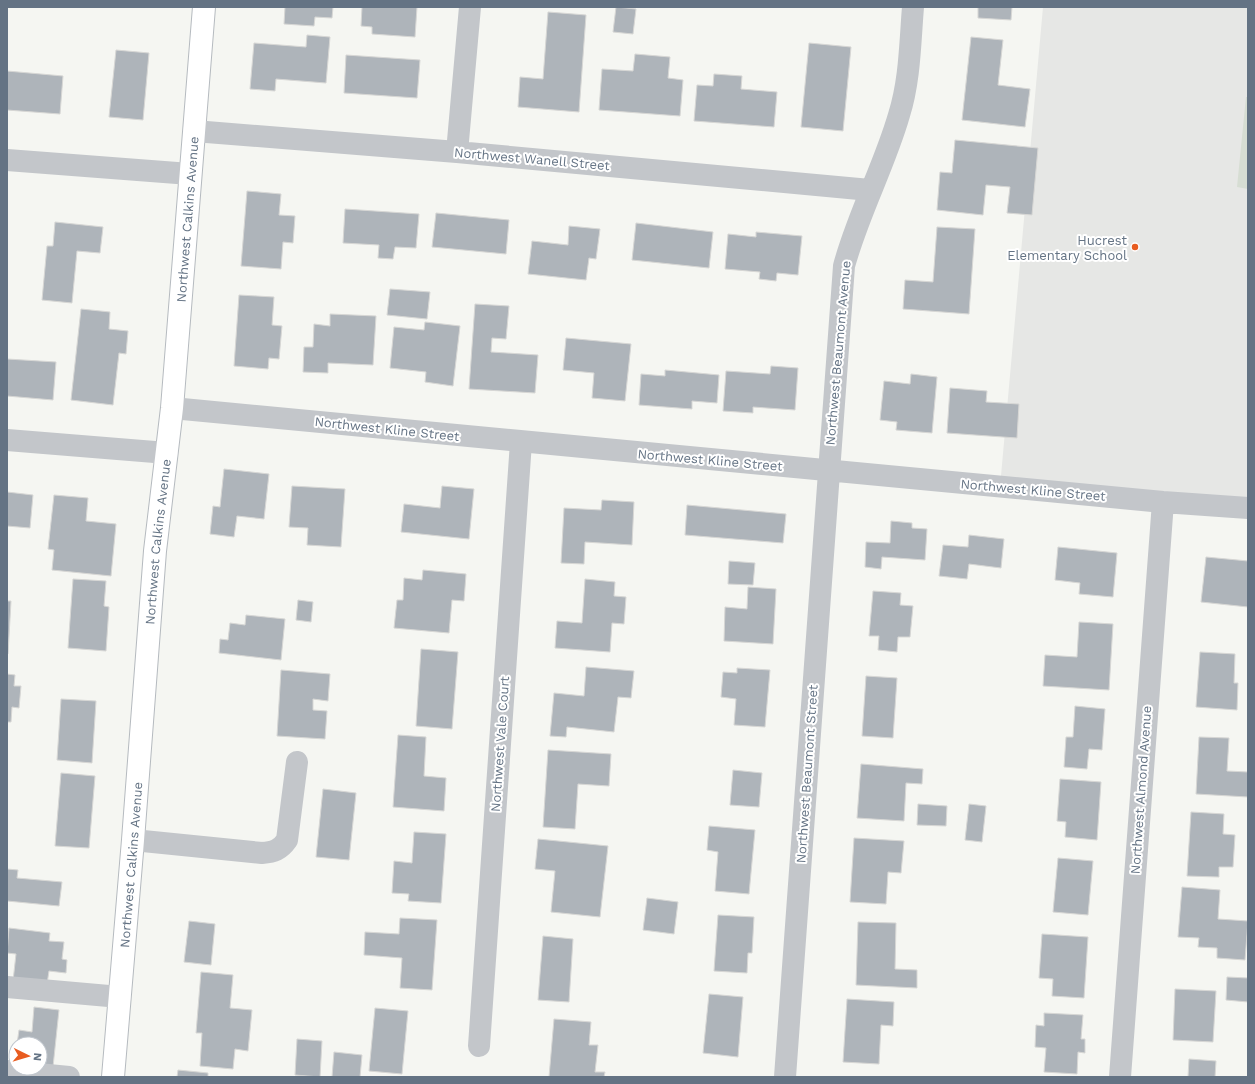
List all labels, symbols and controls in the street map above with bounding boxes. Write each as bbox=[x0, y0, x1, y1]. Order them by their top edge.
street label: Northwest Calkins Avenue bbox=[173, 136, 201, 303]
street label: Northwest Wanell Street bbox=[454, 145, 611, 173]
place label: Hucrest Elementary School bbox=[1007, 233, 1128, 263]
marker: Hucrest Elementary School bbox=[1130, 242, 1140, 252]
street label: Northwest Beaumont Avenue bbox=[822, 260, 854, 446]
street label: Northwest Kline Street bbox=[314, 414, 461, 444]
street label: Northwest Kline Street bbox=[637, 446, 784, 474]
street label: Northwest Calkins Avenue bbox=[142, 458, 173, 625]
street label: Northwest Kline Street bbox=[960, 476, 1107, 504]
street label: Northwest Vale Court bbox=[488, 675, 512, 812]
street label: Northwest Beaumont Street bbox=[793, 684, 821, 864]
street label: Northwest Almond Avenue bbox=[1128, 705, 1154, 875]
street label: Northwest Calkins Avenue bbox=[116, 781, 145, 948]
north arrow bbox=[8, 1036, 48, 1076]
text: N bbox=[31, 1052, 44, 1061]

